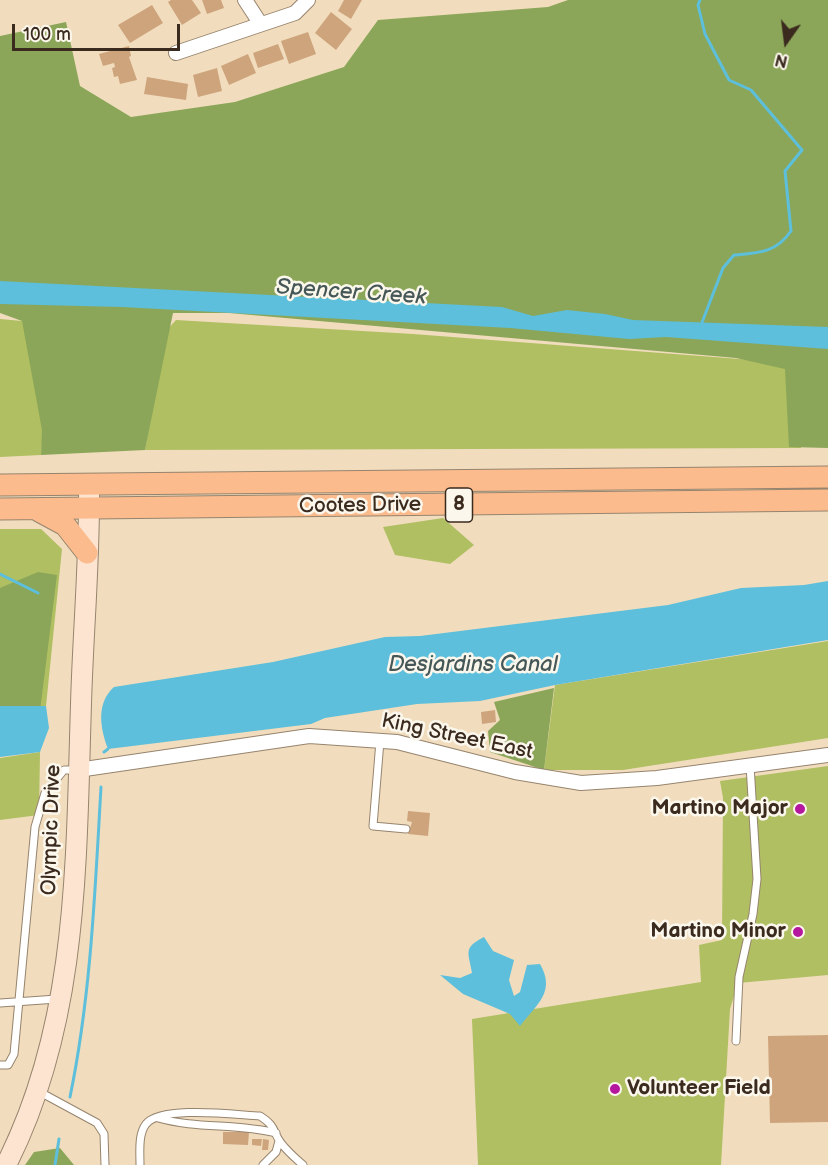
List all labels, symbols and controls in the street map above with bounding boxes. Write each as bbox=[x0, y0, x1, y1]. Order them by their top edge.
scale bar bbox=[15, 12, 183, 50]
north arrow bbox=[756, 12, 816, 72]
text: 100 m bbox=[23, 24, 71, 45]
text: N bbox=[773, 49, 790, 71]
water label: Spencer Creek bbox=[275, 275, 427, 311]
road number: 8 bbox=[446, 488, 472, 522]
street label: Cootes Drive bbox=[299, 492, 421, 520]
water label: Desjardins Canal bbox=[388, 652, 558, 678]
street label: King Street East bbox=[379, 709, 535, 765]
street label: Olympic Drive bbox=[37, 764, 67, 896]
place label: Martino Major bbox=[652, 796, 788, 822]
marker: Martino Major bbox=[793, 802, 807, 816]
place label: Martino Minor bbox=[650, 919, 786, 945]
marker: Martino Minor bbox=[791, 925, 805, 939]
place label: Volunteer Field bbox=[627, 1076, 771, 1102]
marker: Volunteer Field bbox=[608, 1082, 622, 1096]

